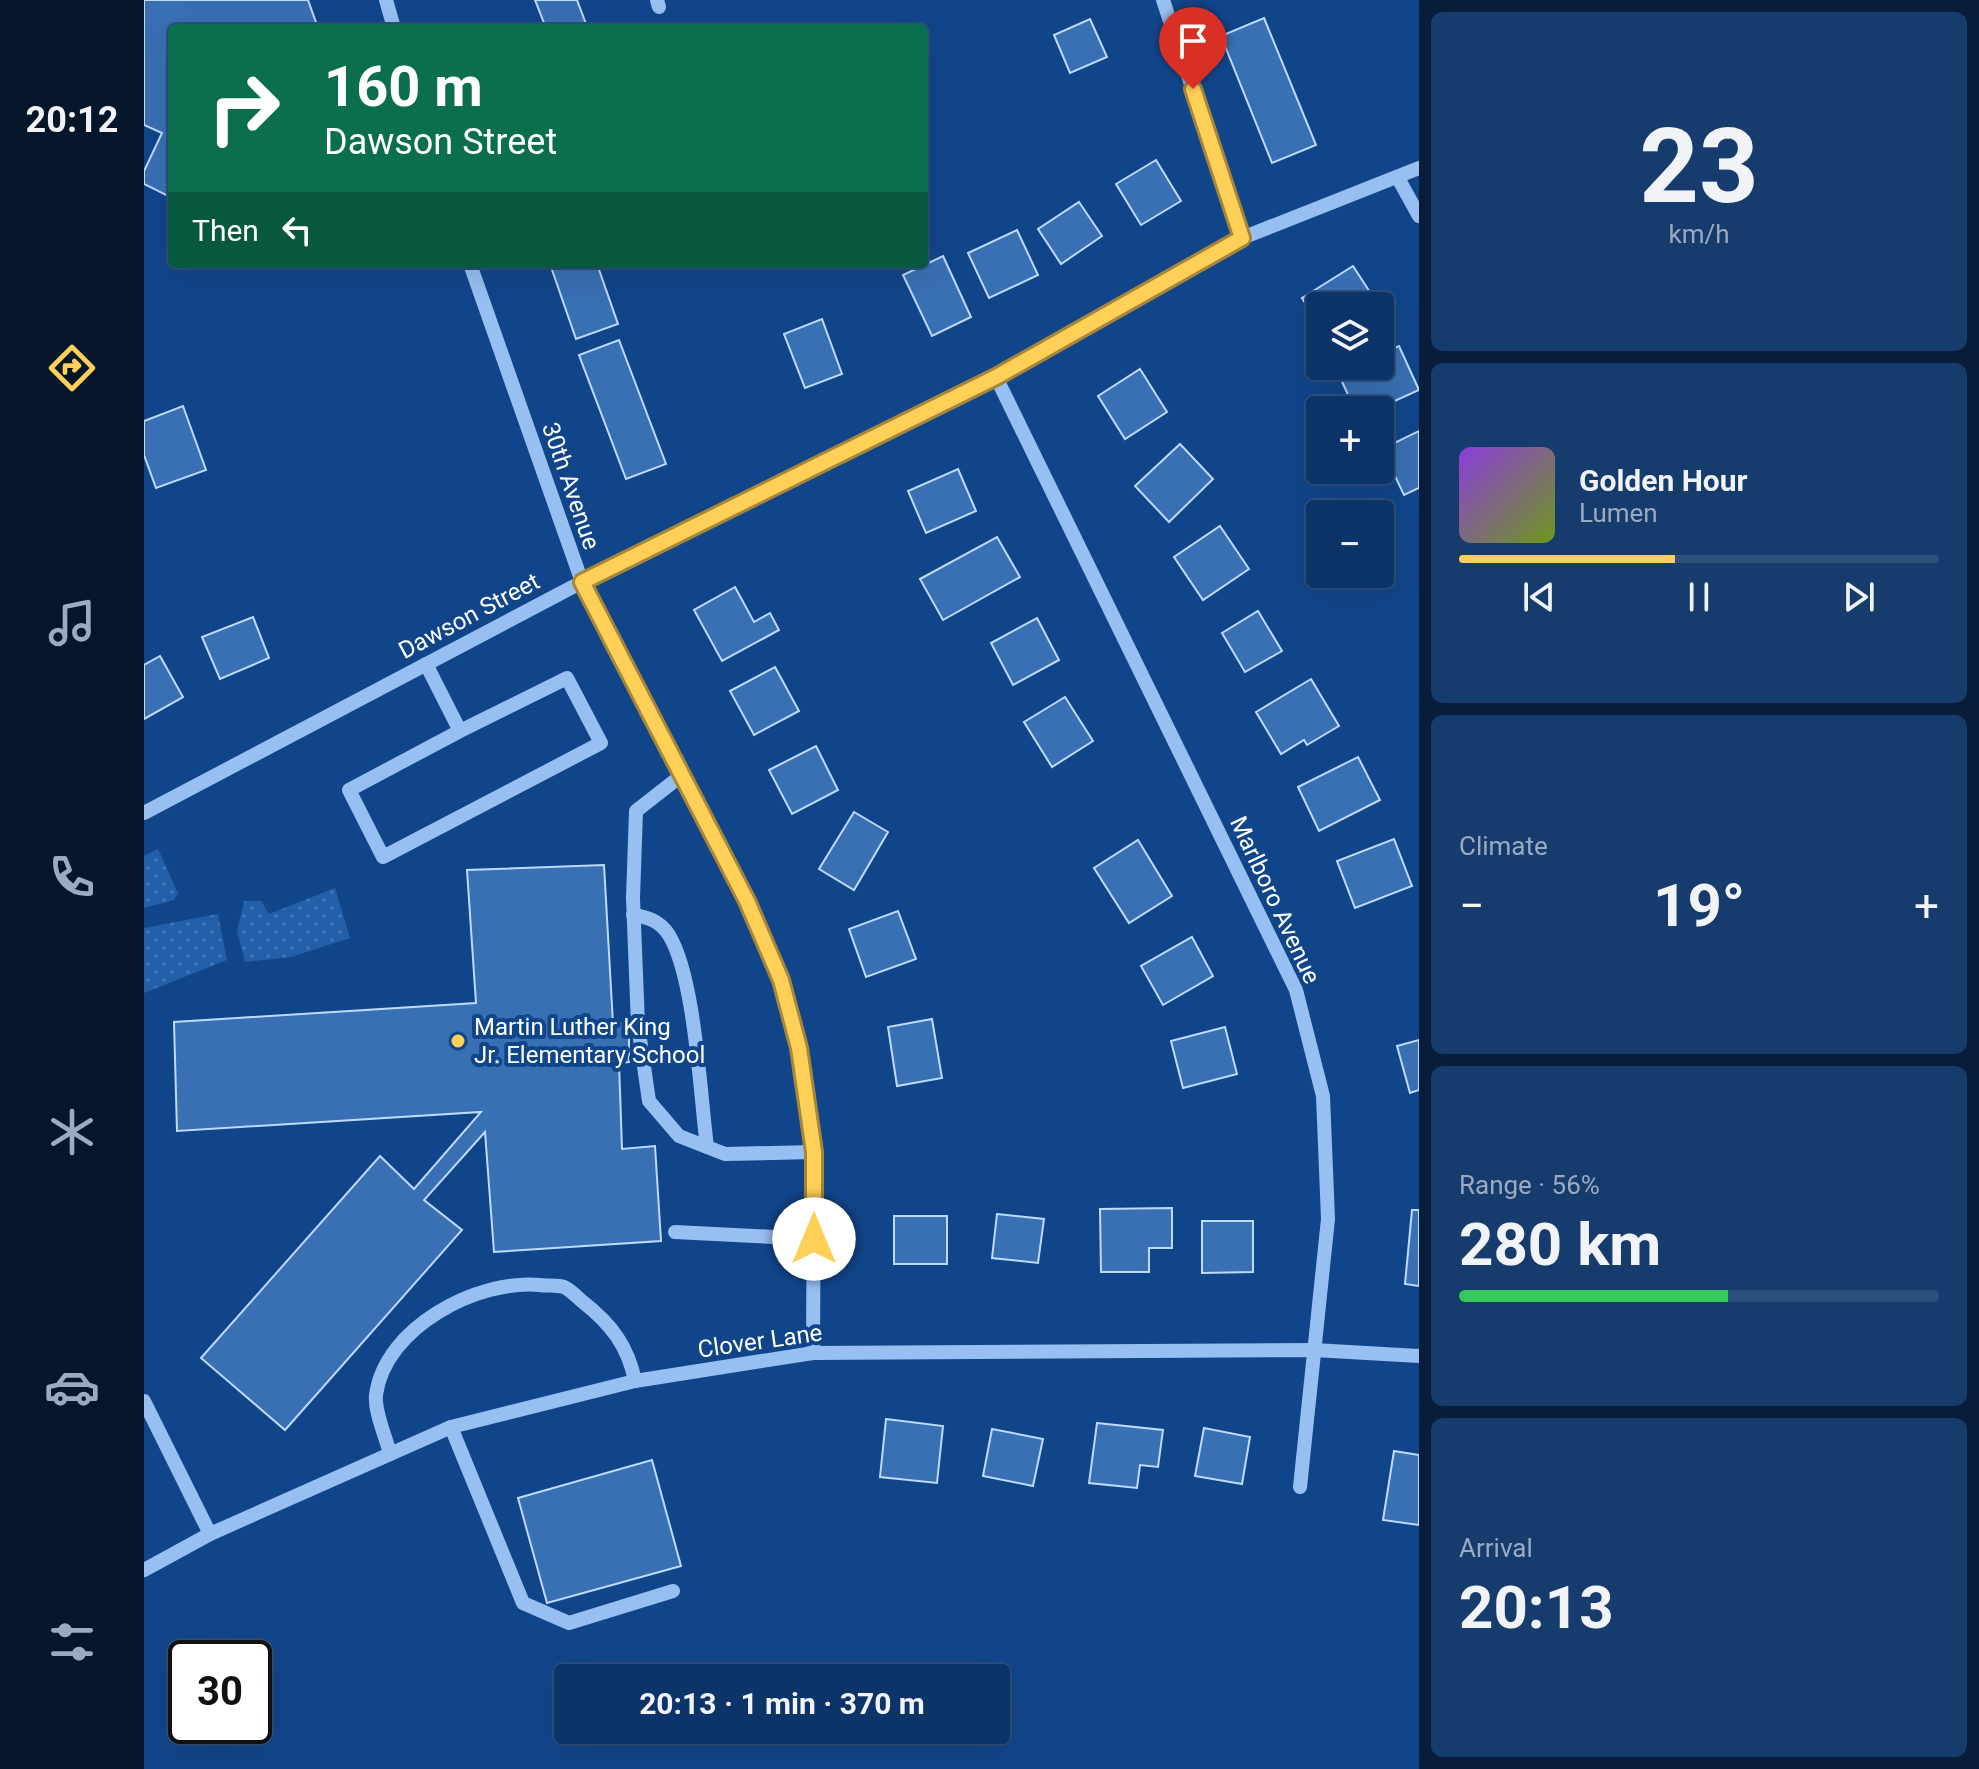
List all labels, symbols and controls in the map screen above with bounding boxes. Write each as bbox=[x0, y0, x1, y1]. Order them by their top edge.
pin bbox=[1159, 7, 1227, 89]
icon: arrive bbox=[1171, 19, 1215, 63]
text: 160 m bbox=[324, 54, 483, 120]
icon: right bbox=[192, 56, 296, 160]
text: 20:12 bbox=[26, 99, 118, 141]
text: 23 bbox=[1639, 106, 1759, 227]
text: Dawson Street bbox=[324, 121, 557, 163]
icon: left bbox=[275, 208, 319, 252]
text: Then bbox=[192, 213, 259, 248]
text: km/h bbox=[1668, 219, 1730, 249]
map controls bbox=[1306, 292, 1394, 588]
button: layers bbox=[1306, 292, 1394, 380]
icon: directions bbox=[44, 340, 100, 396]
button: + bbox=[1306, 396, 1394, 484]
street label: 30th Avenue bbox=[536, 419, 606, 553]
text: Golden Hour bbox=[1579, 463, 1748, 498]
text: Lumen bbox=[1579, 498, 1658, 528]
button: − bbox=[1306, 500, 1394, 588]
street label: Dawson Street bbox=[394, 567, 544, 665]
icon: previous bbox=[1517, 575, 1561, 619]
icon: pause bbox=[1677, 575, 1721, 619]
icon: next bbox=[1837, 575, 1881, 619]
icon: music bbox=[44, 595, 100, 651]
street label: Marlboro Avenue bbox=[1224, 812, 1326, 988]
text: Climate bbox=[1459, 831, 1548, 861]
icon: phone bbox=[44, 849, 100, 905]
text: 19° bbox=[1653, 870, 1745, 941]
text: − bbox=[1459, 880, 1484, 932]
text: + bbox=[1914, 880, 1939, 932]
place label: Martin Luther King Jr. Elementary School bbox=[474, 1013, 705, 1069]
marker: Martin Luther King Jr. Elementary School bbox=[449, 1032, 467, 1050]
icon: climate bbox=[44, 1104, 100, 1160]
text: Range · 56% bbox=[1459, 1170, 1600, 1200]
position arrow bbox=[772, 1197, 856, 1281]
text: 280 km bbox=[1459, 1209, 1661, 1280]
street label: Clover Lane bbox=[696, 1318, 824, 1364]
icon: car bbox=[44, 1359, 100, 1415]
text: Arrival bbox=[1459, 1533, 1533, 1563]
text: 20:13 bbox=[1459, 1572, 1614, 1643]
icon: filters bbox=[44, 1614, 100, 1670]
speed limit sign: 30 bbox=[168, 1640, 272, 1744]
text: 20:13 · 1 min · 370 m bbox=[639, 1686, 925, 1721]

